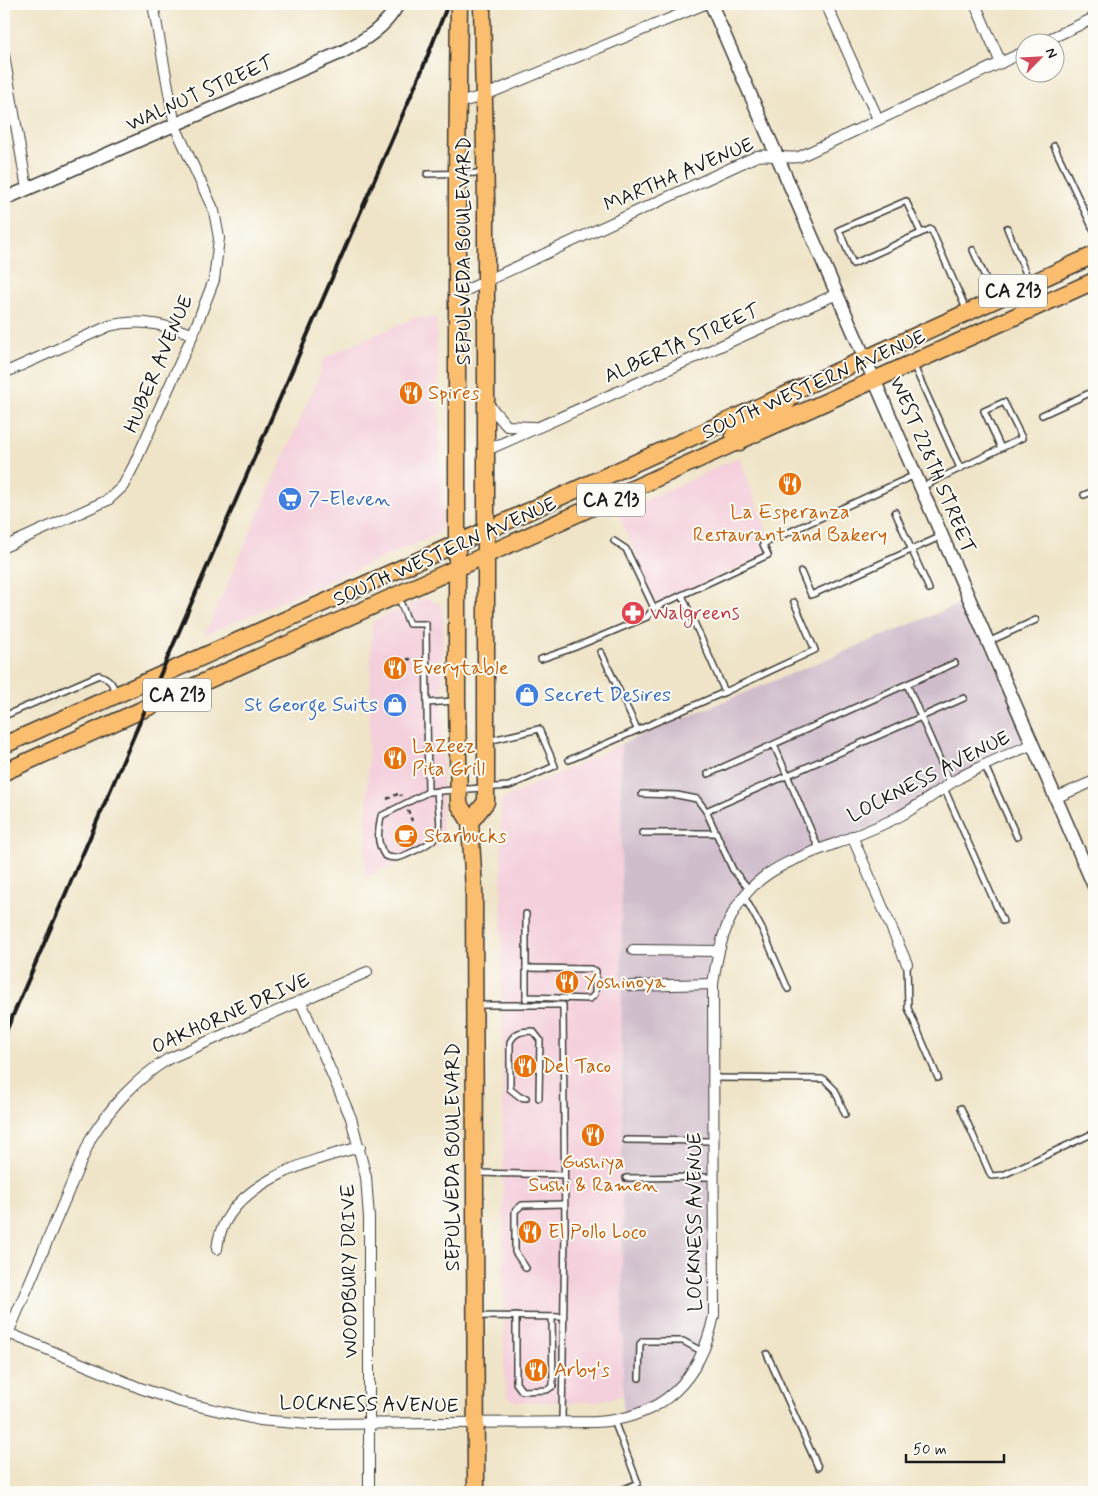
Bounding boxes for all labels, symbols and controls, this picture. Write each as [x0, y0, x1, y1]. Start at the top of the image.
north arrow [1016, 32, 1066, 82]
text: N [1041, 45, 1061, 61]
street label: WALNUT STREET [122, 49, 279, 139]
street label: MARTHA AVENUE [600, 131, 758, 219]
street label: SEPULVEDA BOULEVARD [451, 137, 478, 365]
road number: CA 213 [979, 274, 1047, 308]
street label: HUBER AVENUE [118, 291, 200, 437]
street label: ALBERTA STREET [600, 297, 765, 390]
street label: SOUTH WESTERN AVENUE [698, 323, 930, 447]
street label: WEST 228TH STREET [882, 372, 982, 558]
restaurant icon: Spires [398, 380, 424, 406]
place label: Spires [428, 380, 480, 407]
restaurant icon: La Esperanza Restaurant and Bakery [777, 471, 803, 497]
road number: CA 213 [577, 484, 645, 516]
supermarket icon: 7-Eleven [277, 486, 303, 512]
place label: 7-Eleven [308, 486, 391, 513]
street label: SOUTH WESTERN AVENUE [329, 490, 561, 614]
place label: La Esperanza Restaurant and Bakery [693, 499, 887, 549]
pharmacy icon: Walgreens [620, 600, 646, 626]
place label: Walgreens [650, 600, 740, 628]
restaurant icon: Everytable [382, 655, 408, 681]
place label: Everytable [412, 655, 509, 682]
road number: CA 213 [143, 678, 211, 712]
shop icon: Secret Desires [514, 682, 540, 708]
place label: Secret Desires [544, 682, 671, 709]
place label: St George Suits [244, 692, 378, 721]
shop icon: St George Suits [382, 692, 408, 718]
street label: LOCKNESS AVENUE [843, 724, 1015, 830]
place label: LaZeez Pita Grill [412, 733, 485, 783]
restaurant icon: LaZeez Pita Grill [382, 745, 408, 771]
cafe icon: Starbucks [393, 823, 419, 849]
place label: Starbucks [424, 823, 507, 850]
street label: OAKHORNE DRIVE [148, 967, 314, 1061]
restaurant icon: Yoshinoya [554, 969, 580, 995]
place label: Yoshinoya [584, 969, 667, 996]
street label: SEPULVEDA BOULEVARD [440, 1043, 467, 1271]
restaurant icon: Del Taco [512, 1053, 538, 1079]
place label: Del Taco [542, 1053, 611, 1080]
restaurant icon: Gushiya Sushi & Ramen [580, 1122, 606, 1148]
street label: LOCKNESS AVENUE [682, 1132, 709, 1312]
place label: Gushiya Sushi & Ramen [528, 1149, 658, 1199]
street label: WOODBURY DRIVE [335, 1183, 365, 1359]
restaurant icon: El Pollo Loco [517, 1219, 543, 1245]
place label: El Pollo Loco [548, 1219, 647, 1246]
restaurant icon: Arby's [523, 1357, 549, 1383]
place label: Arby's [554, 1357, 610, 1384]
street label: LOCKNESS AVENUE [279, 1390, 459, 1420]
scale bar [906, 1431, 1003, 1463]
text: 50 m [913, 1440, 947, 1460]

